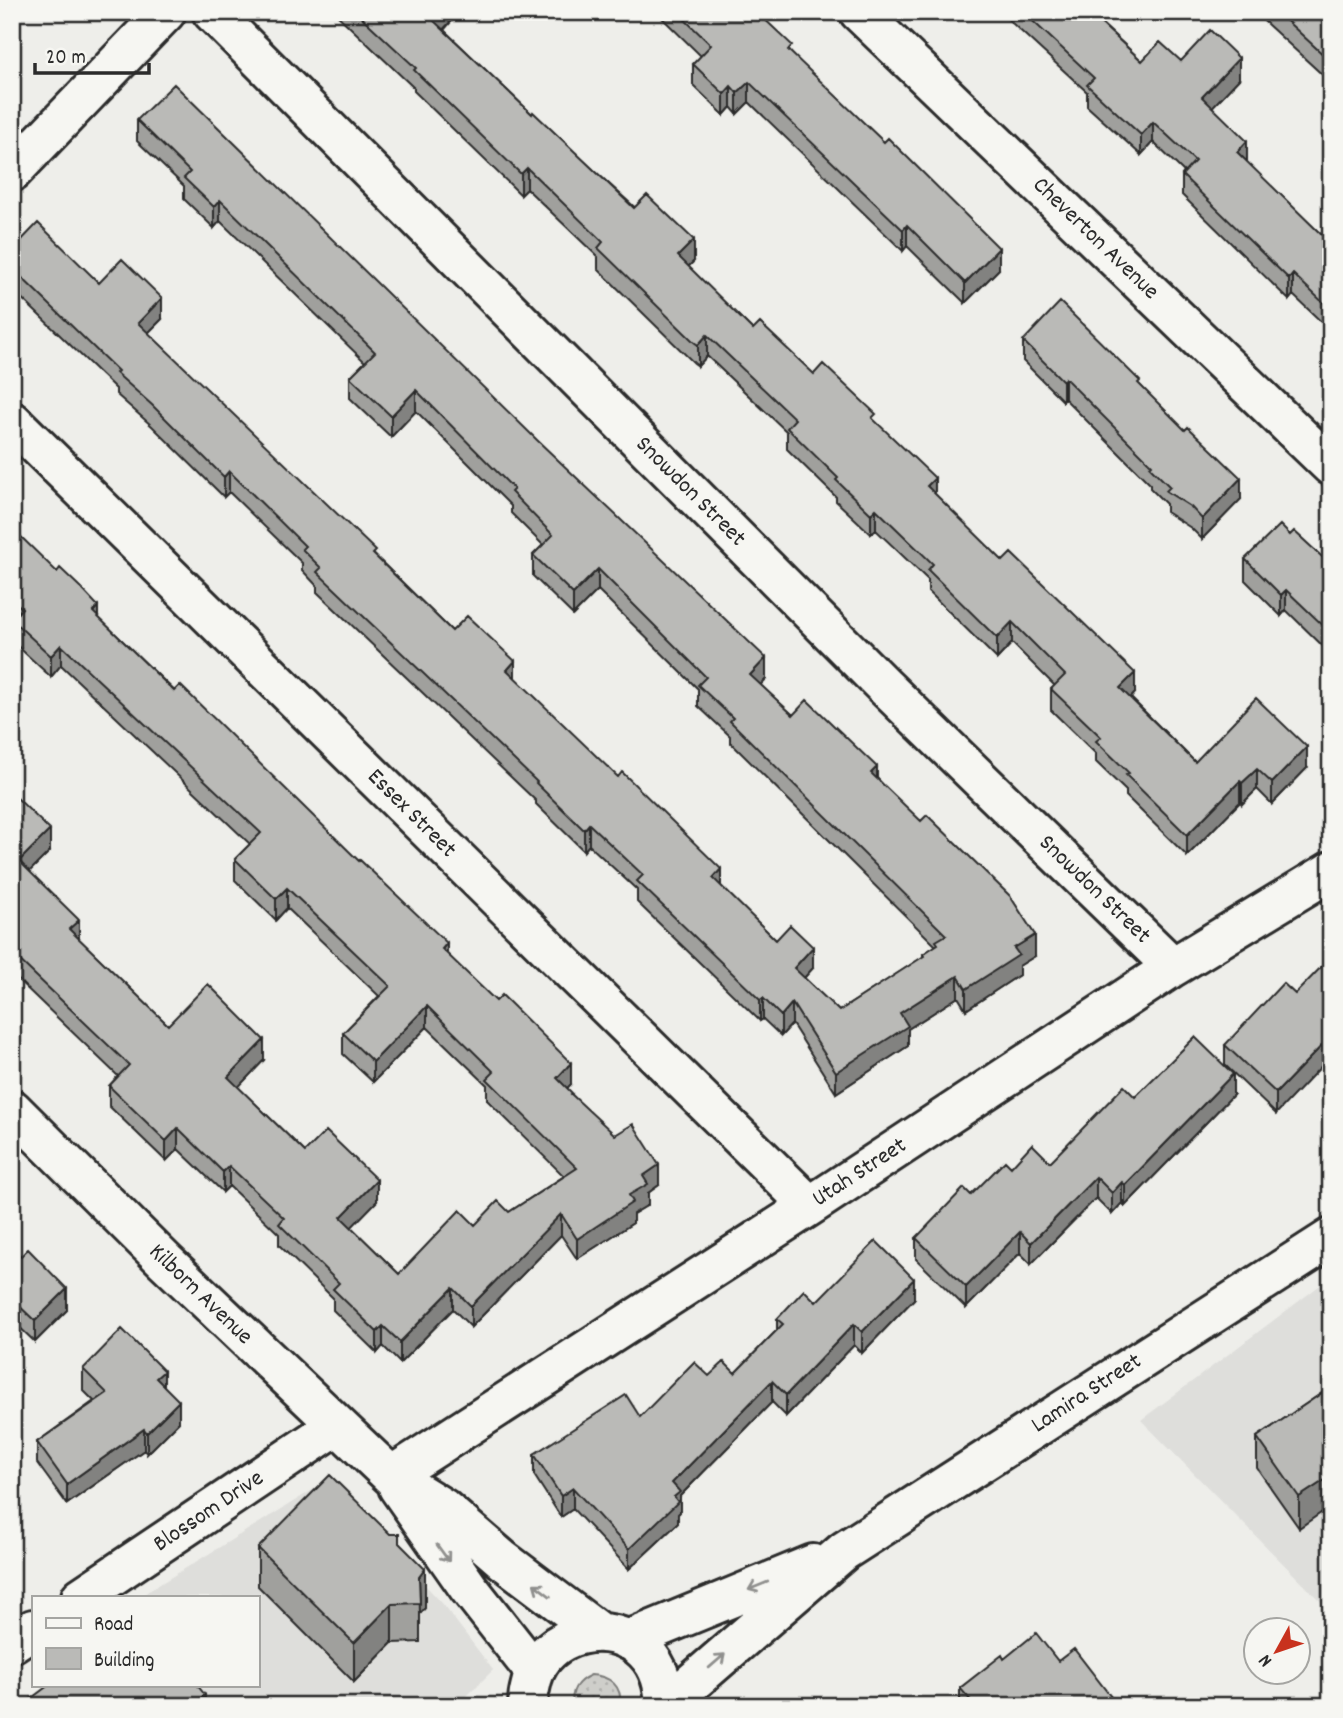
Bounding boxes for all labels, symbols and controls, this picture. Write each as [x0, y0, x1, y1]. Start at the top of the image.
scale bar [35, 32, 149, 76]
text: 20 m [46, 44, 86, 74]
street label: Cheverton Avenue [1024, 170, 1166, 308]
street label: Snowdon Street [627, 429, 753, 555]
street label: Essex Street [359, 762, 464, 867]
street label: Snowdon Street [1030, 828, 1158, 953]
street label: Utah Street [806, 1130, 914, 1216]
street label: Kilborn Avenue [140, 1236, 260, 1354]
street label: Lamira Street [1025, 1345, 1149, 1443]
street label: Blossom Drive [147, 1462, 271, 1562]
one-way arrow [436, 1543, 450, 1562]
one-way arrow [748, 1581, 769, 1594]
one-way arrow [533, 1583, 552, 1598]
legend [32, 1596, 259, 1686]
text: Road [94, 1611, 133, 1641]
north arrow [1242, 1616, 1312, 1686]
text: Building [94, 1647, 154, 1677]
text: N [1253, 1647, 1280, 1672]
one-way arrow [707, 1653, 725, 1669]

